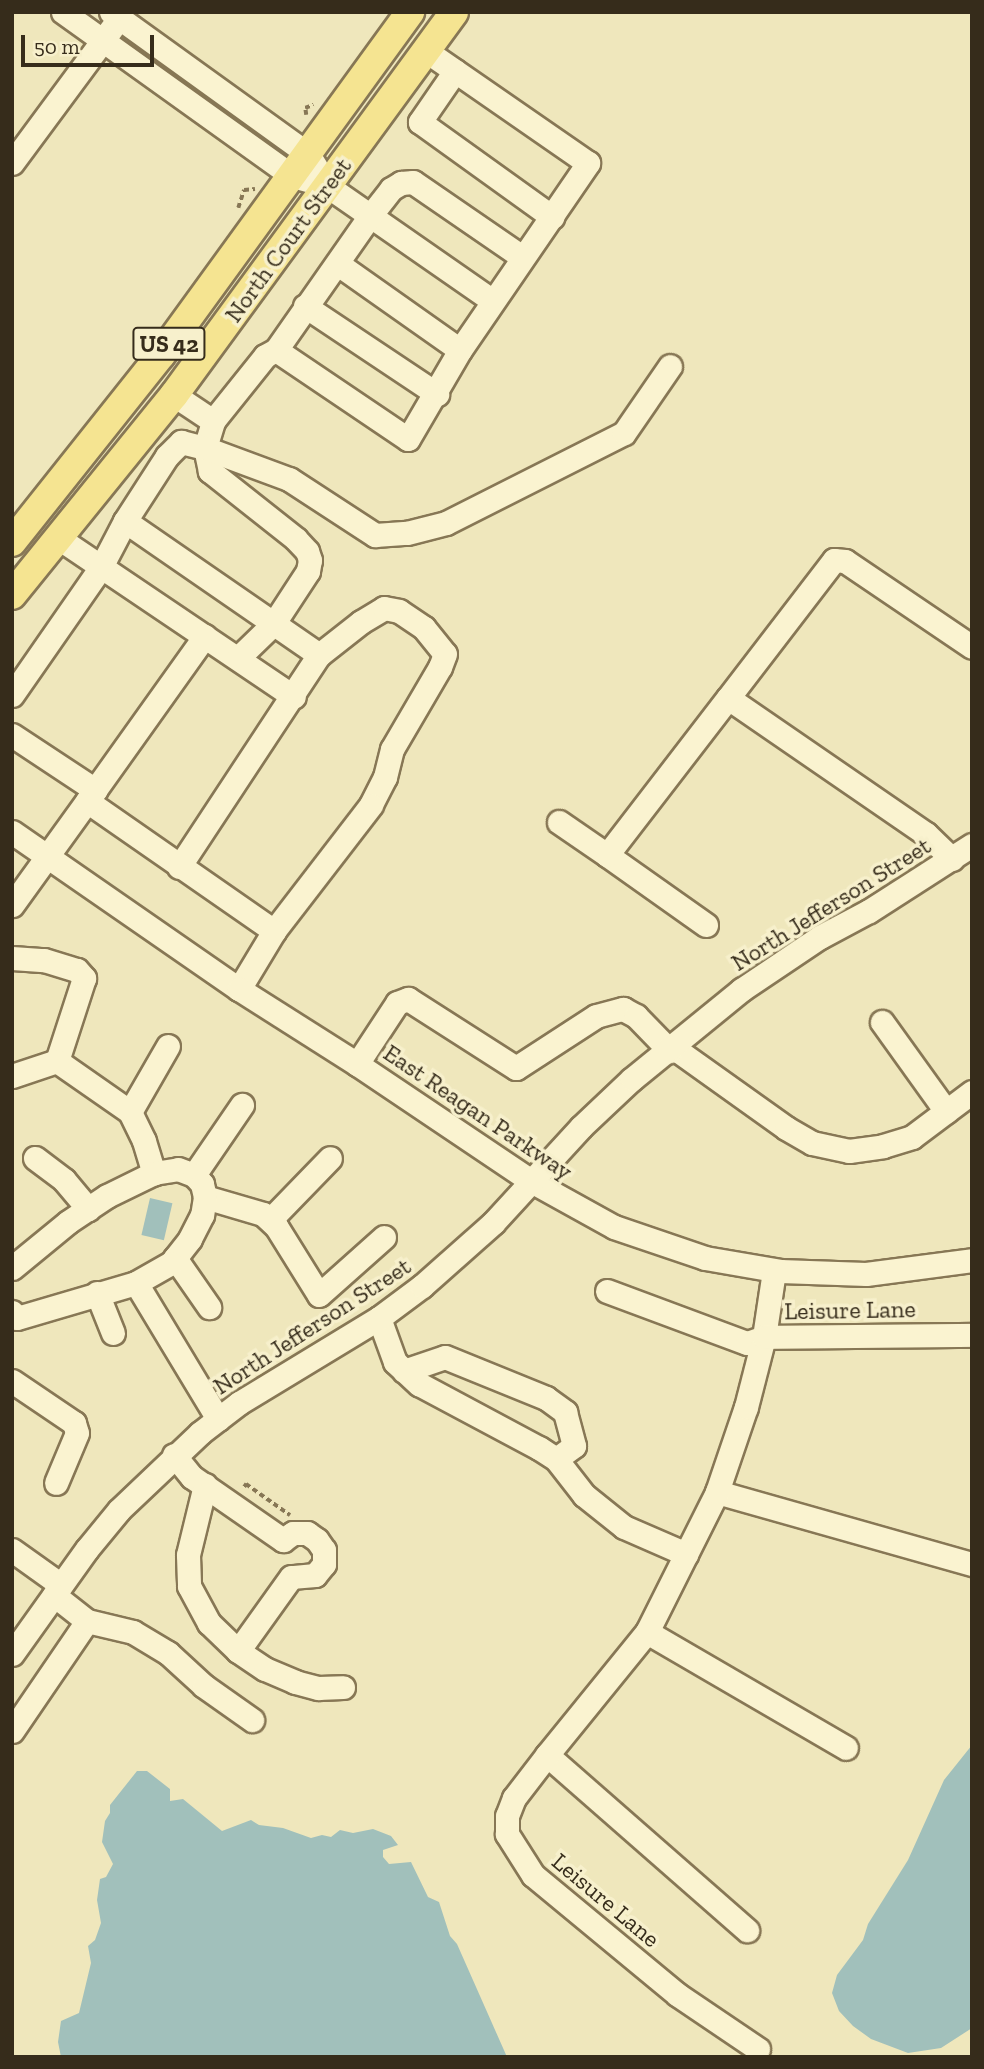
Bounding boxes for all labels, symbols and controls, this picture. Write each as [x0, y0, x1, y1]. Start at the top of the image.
scale bar [24, 21, 158, 65]
text: 50 m [34, 34, 80, 59]
street label: North Court Street [219, 152, 357, 328]
road number: US 42 [132, 324, 206, 364]
street label: North Jefferson Street [726, 831, 936, 977]
street label: East Reagan Parkway [378, 1038, 578, 1186]
street label: North Jefferson Street [208, 1251, 416, 1401]
street label: Leisure Lane [784, 1294, 916, 1326]
street label: Leisure Lane [546, 1847, 666, 1953]

